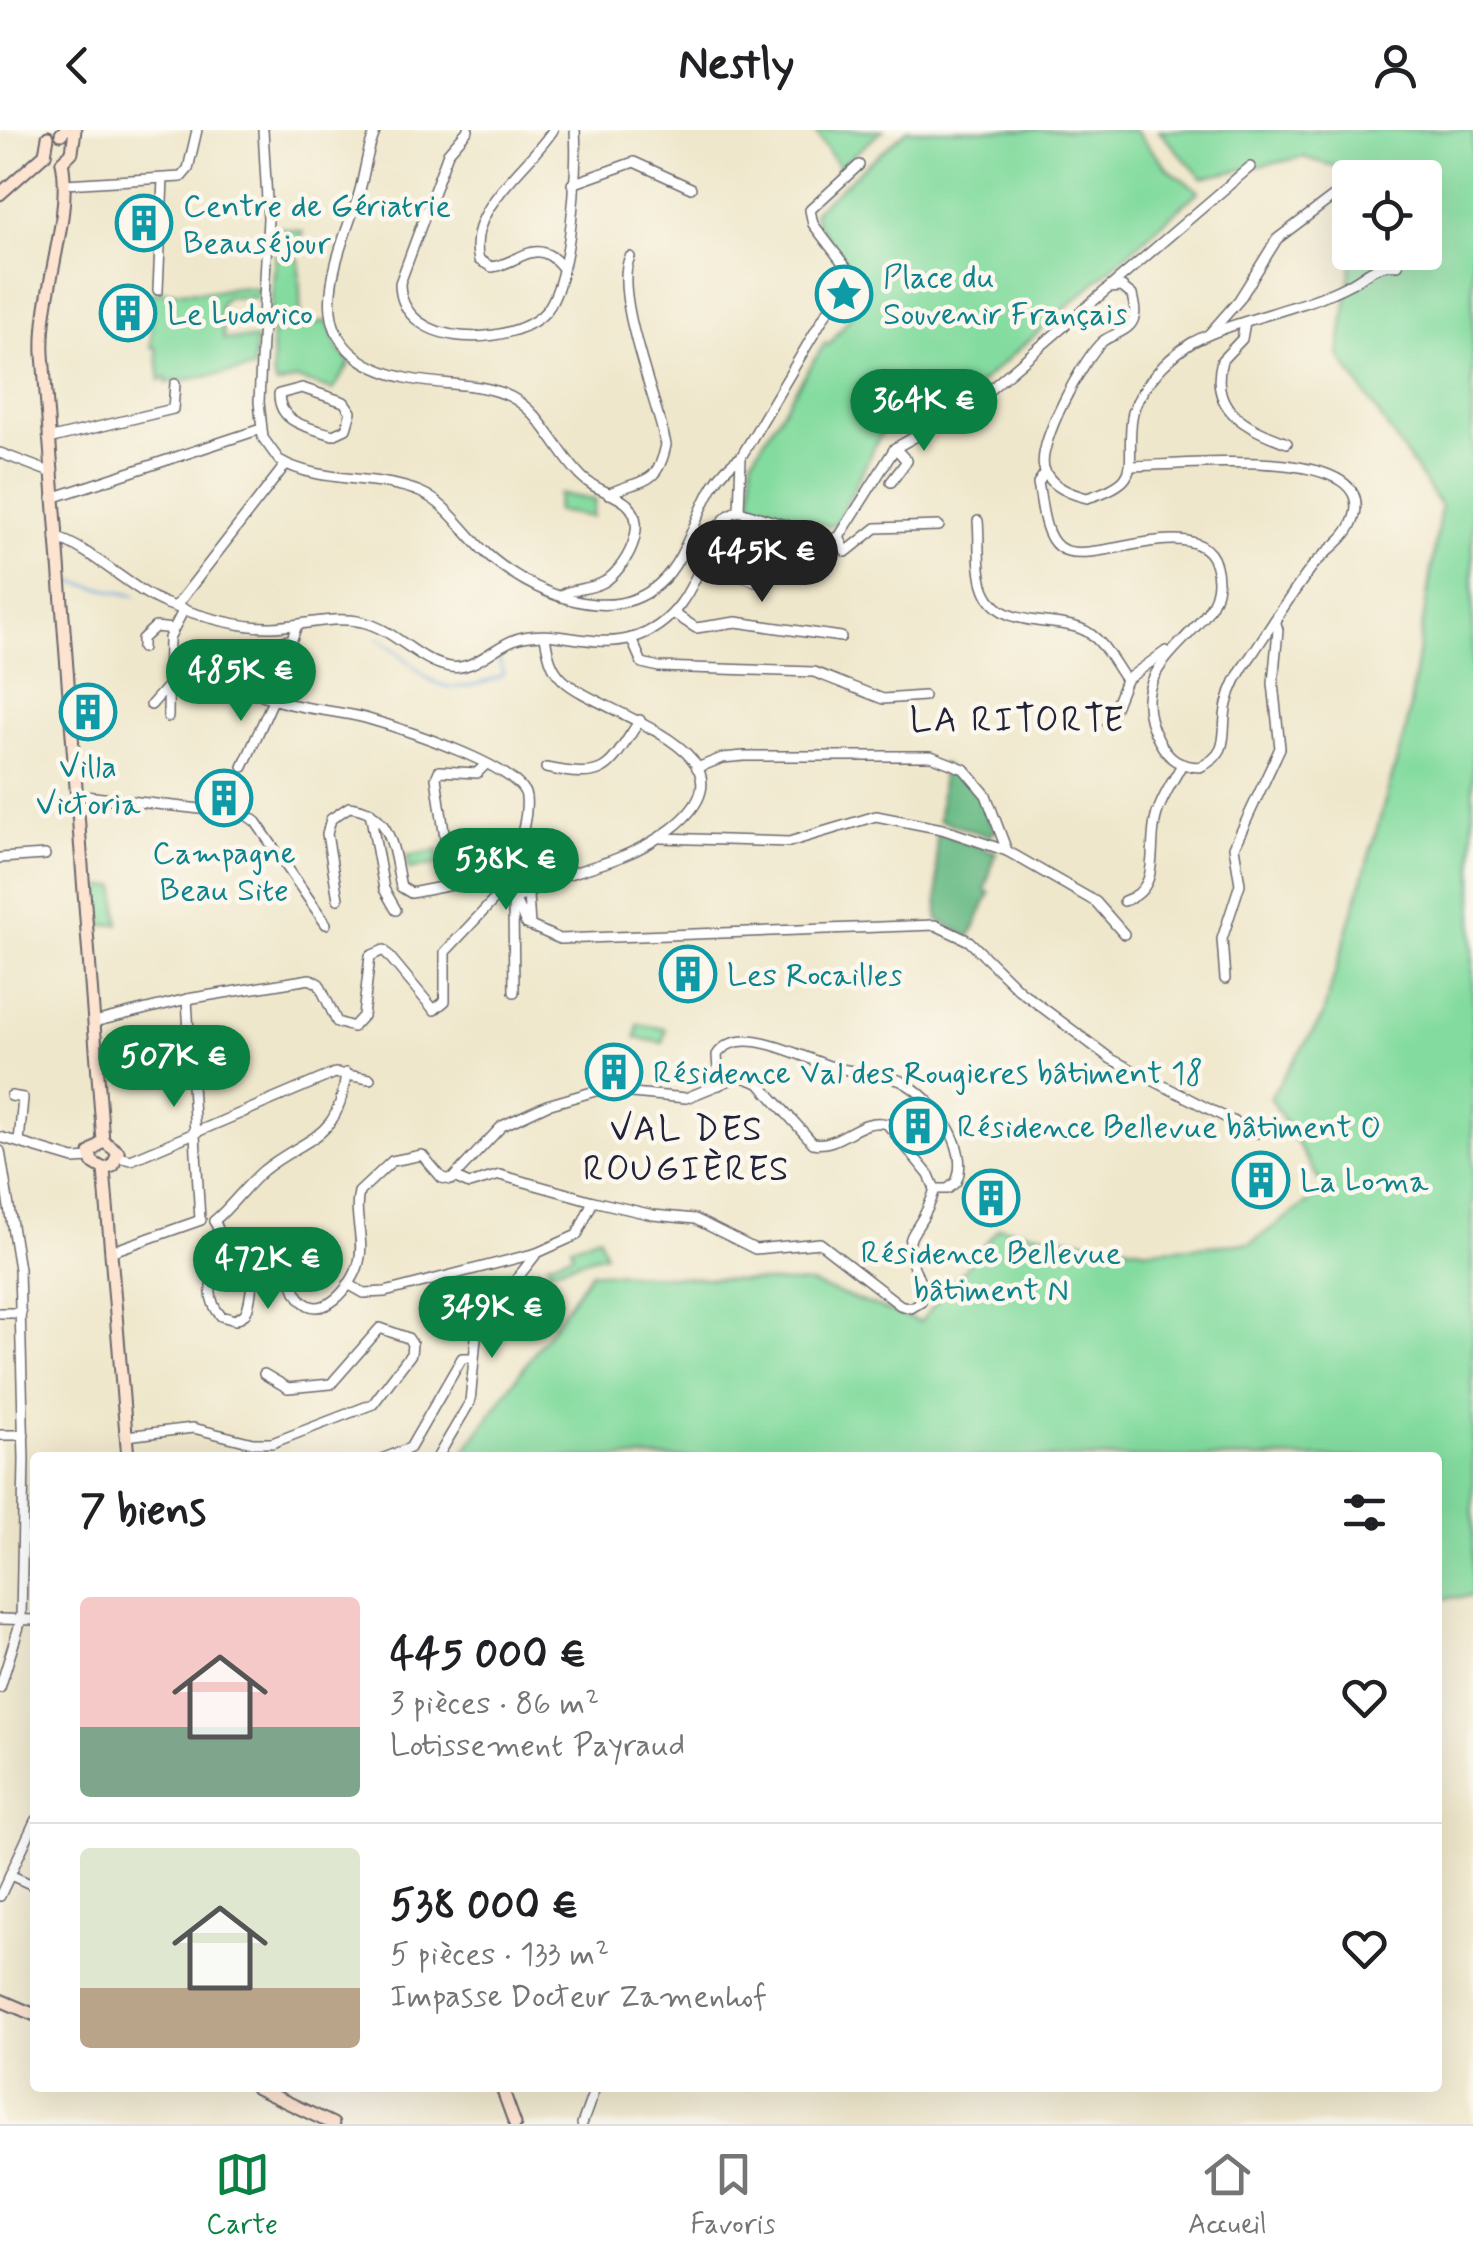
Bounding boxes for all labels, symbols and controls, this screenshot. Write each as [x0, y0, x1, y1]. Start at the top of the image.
text: Nestly [678, 36, 795, 95]
icon: back [50, 38, 105, 93]
icon: person [1368, 38, 1423, 93]
map controls [1332, 160, 1442, 270]
button: locate [1332, 160, 1442, 270]
place label: Centre de Gériatrie Beauséjour [183, 186, 451, 265]
building icon: Centre de Gériatrie Beauséjour [114, 193, 174, 253]
place label: Place du Souvenir Français [883, 257, 1127, 336]
place icon: Place du Souvenir Français [814, 264, 874, 324]
building icon: Le Ludovico [98, 283, 158, 343]
place label: Le Ludovico [167, 294, 313, 336]
pin: 364K € [843, 369, 1005, 454]
text: 364K € [872, 380, 976, 422]
pin: 445K € [681, 520, 843, 605]
text: 445K € [708, 531, 816, 573]
pin: 485K € [160, 639, 322, 724]
text: 485K € [188, 650, 294, 692]
building icon: Villa Victoria [58, 682, 118, 742]
district label: LA RITORTE [910, 698, 1126, 744]
place label: Villa Victoria [36, 747, 141, 826]
building icon: Campagne Beau Site [194, 768, 254, 828]
pin: 538K € [425, 828, 587, 913]
place label: Campagne Beau Site [152, 833, 296, 912]
text: 538K € [455, 839, 557, 881]
building icon: Les Rocailles [658, 944, 718, 1004]
place label: Les Rocailles [727, 955, 902, 997]
pin: 507K € [93, 1025, 255, 1110]
text: 507K € [120, 1036, 228, 1078]
building icon: Résidence Val des Rougieres bâtiment 18 [584, 1042, 644, 1102]
place label: Résidence Val des Rougieres bâtiment 18 [653, 1053, 1203, 1095]
building icon: Résidence Bellevue bâtiment O [888, 1096, 948, 1156]
district label: VAL DES ROUGIÈRES [583, 1107, 791, 1193]
place label: Résidence Bellevue bâtiment O [957, 1107, 1381, 1149]
building icon: La Loma [1231, 1150, 1291, 1210]
place label: La Loma [1300, 1161, 1429, 1203]
building icon: Résidence Bellevue bâtiment N [961, 1168, 1021, 1228]
pin: 472K € [187, 1227, 349, 1312]
place label: Résidence Bellevue bâtiment N [861, 1233, 1121, 1312]
text: 472K € [215, 1238, 321, 1280]
pin: 349K € [411, 1276, 573, 1361]
text: 349K € [441, 1287, 543, 1329]
text: 7 biens [80, 1485, 206, 1540]
icon: filters [1337, 1485, 1392, 1540]
text: 445 000 € [390, 1628, 586, 1683]
icon: home [160, 1637, 280, 1757]
icon: heart [1337, 1670, 1392, 1725]
text: 3 pièces · 86 m² [390, 1683, 599, 1725]
text: Lotissement Payraud [390, 1725, 685, 1767]
text: 538 000 € [390, 1879, 579, 1934]
icon: home [160, 1888, 280, 2008]
icon: heart [1337, 1921, 1392, 1976]
text: 5 pièces · 133 m² [390, 1934, 609, 1976]
text: Impasse Docteur Zamenhof [390, 1976, 767, 2018]
tab: Carte [206, 2147, 278, 2244]
tab: Favoris [691, 2147, 776, 2244]
tab: Accueil [1188, 2147, 1267, 2244]

